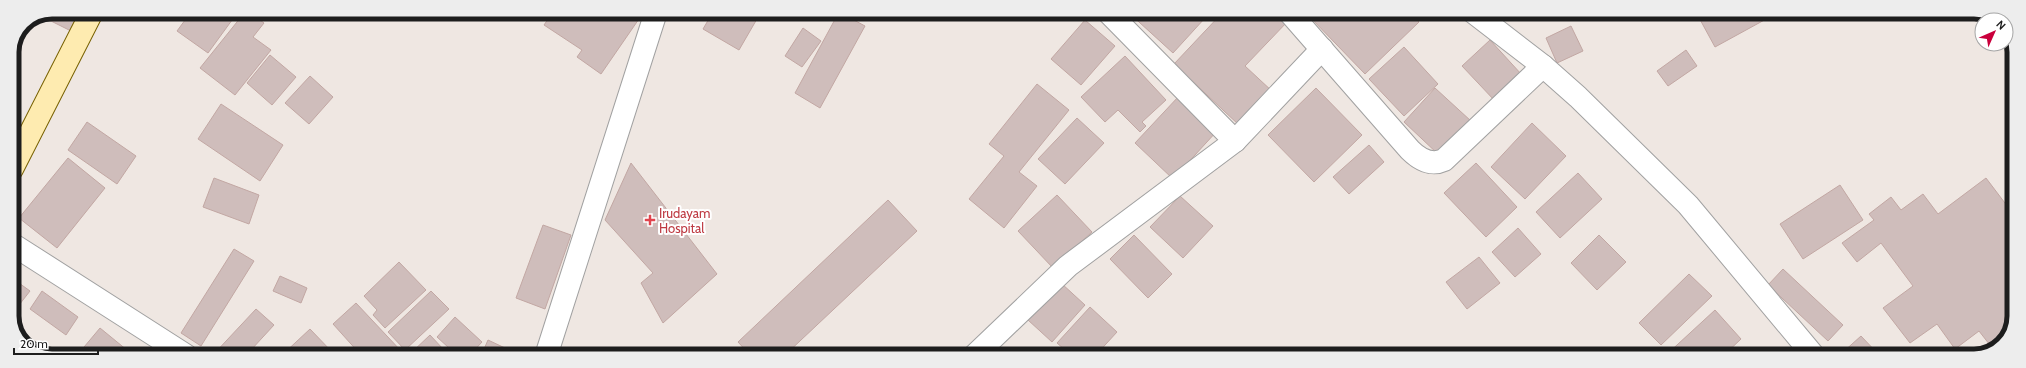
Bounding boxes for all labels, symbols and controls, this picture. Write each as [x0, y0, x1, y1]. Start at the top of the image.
north arrow [1974, 12, 2014, 52]
text: N [1993, 17, 2009, 33]
place label: Irudayam Hospital [659, 205, 710, 236]
marker: Irudayam Hospital [644, 214, 656, 226]
scale bar [14, 330, 98, 356]
text: 20 m [20, 336, 48, 351]

